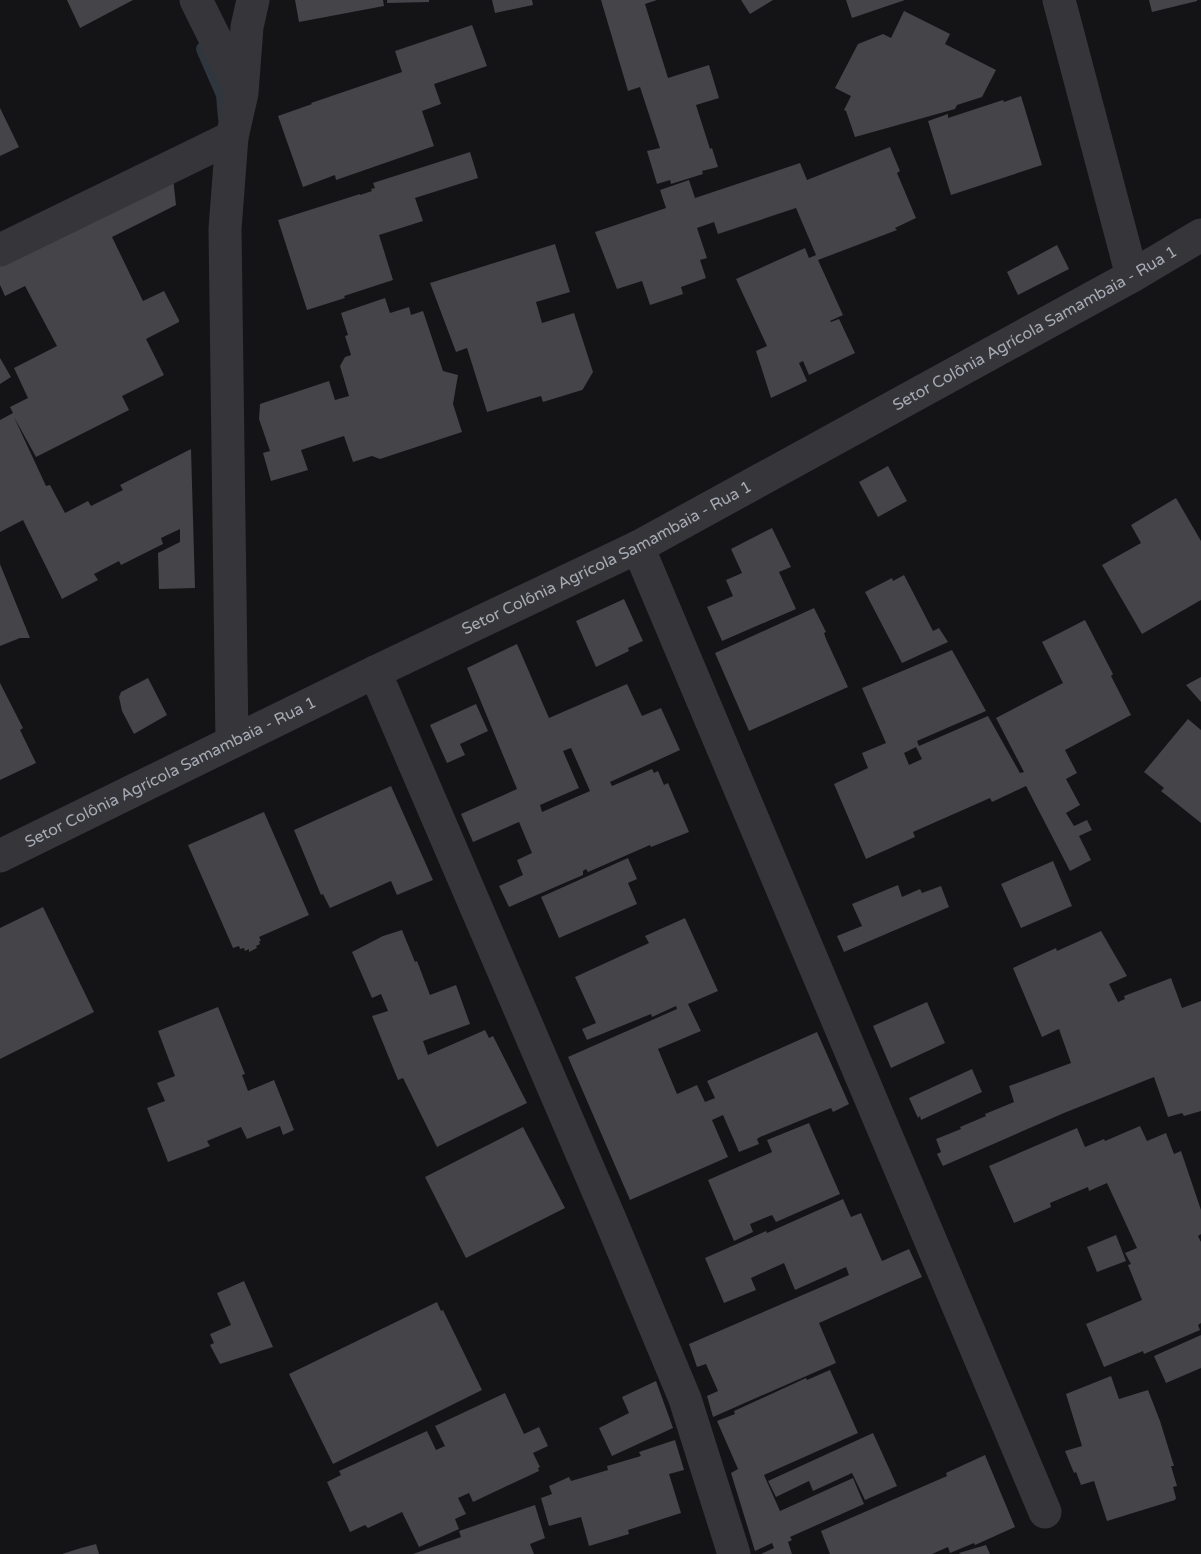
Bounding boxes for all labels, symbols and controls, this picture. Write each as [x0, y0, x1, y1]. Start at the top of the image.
street label: Setor Colônia Agrícola Samambaia - Rua 1 [889, 241, 1181, 415]
street label: Setor Colônia Agrícola Samambaia - Rua 1 [458, 477, 755, 639]
street label: Setor Colônia Agrícola Samambaia - Rua 1 [22, 692, 320, 852]

